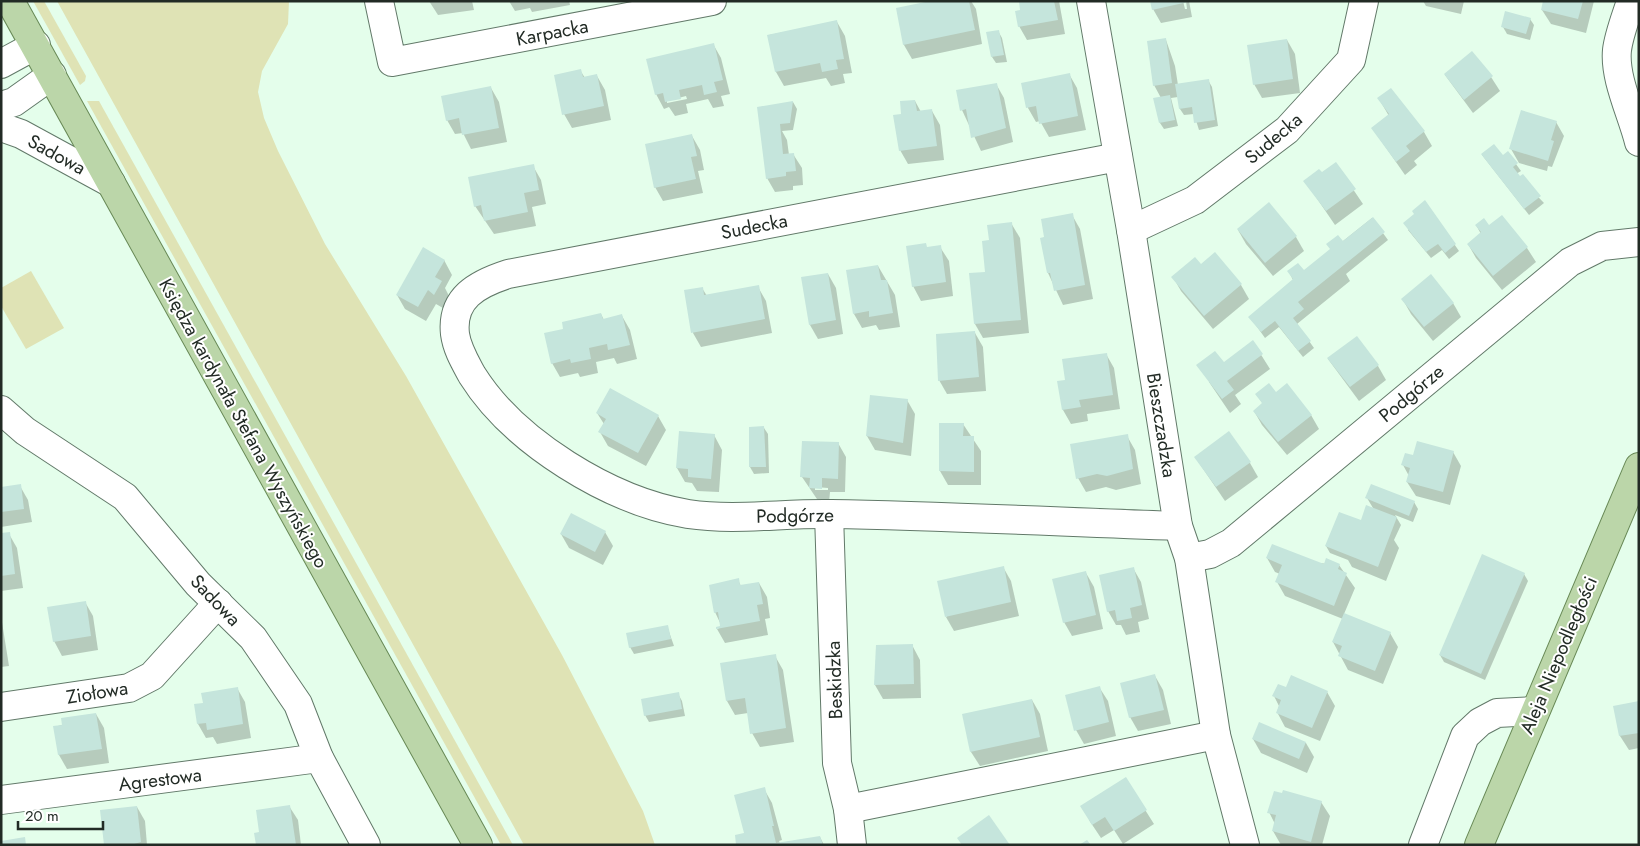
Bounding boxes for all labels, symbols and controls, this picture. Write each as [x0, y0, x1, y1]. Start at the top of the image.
street label: Karpacka [514, 12, 590, 53]
street label: Sudecka [1239, 106, 1308, 170]
street label: Sadowa [23, 127, 91, 181]
street label: Sudecka [718, 207, 790, 246]
street label: Księdza kardynała Stefana Wyszyńskiego [152, 274, 335, 573]
street label: Podgórze [1373, 358, 1450, 429]
street label: Bieszczadzka [1140, 371, 1183, 479]
street label: Podgórze [756, 501, 834, 530]
street label: Sadowa [184, 568, 247, 632]
street label: Aleja Niepodległości [1513, 572, 1604, 738]
street label: Beskidzka [820, 640, 849, 720]
street label: Ziołowa [64, 674, 130, 711]
street label: Agrestowa [117, 761, 203, 798]
scale bar [18, 798, 102, 830]
text: 20 m [25, 805, 59, 827]

